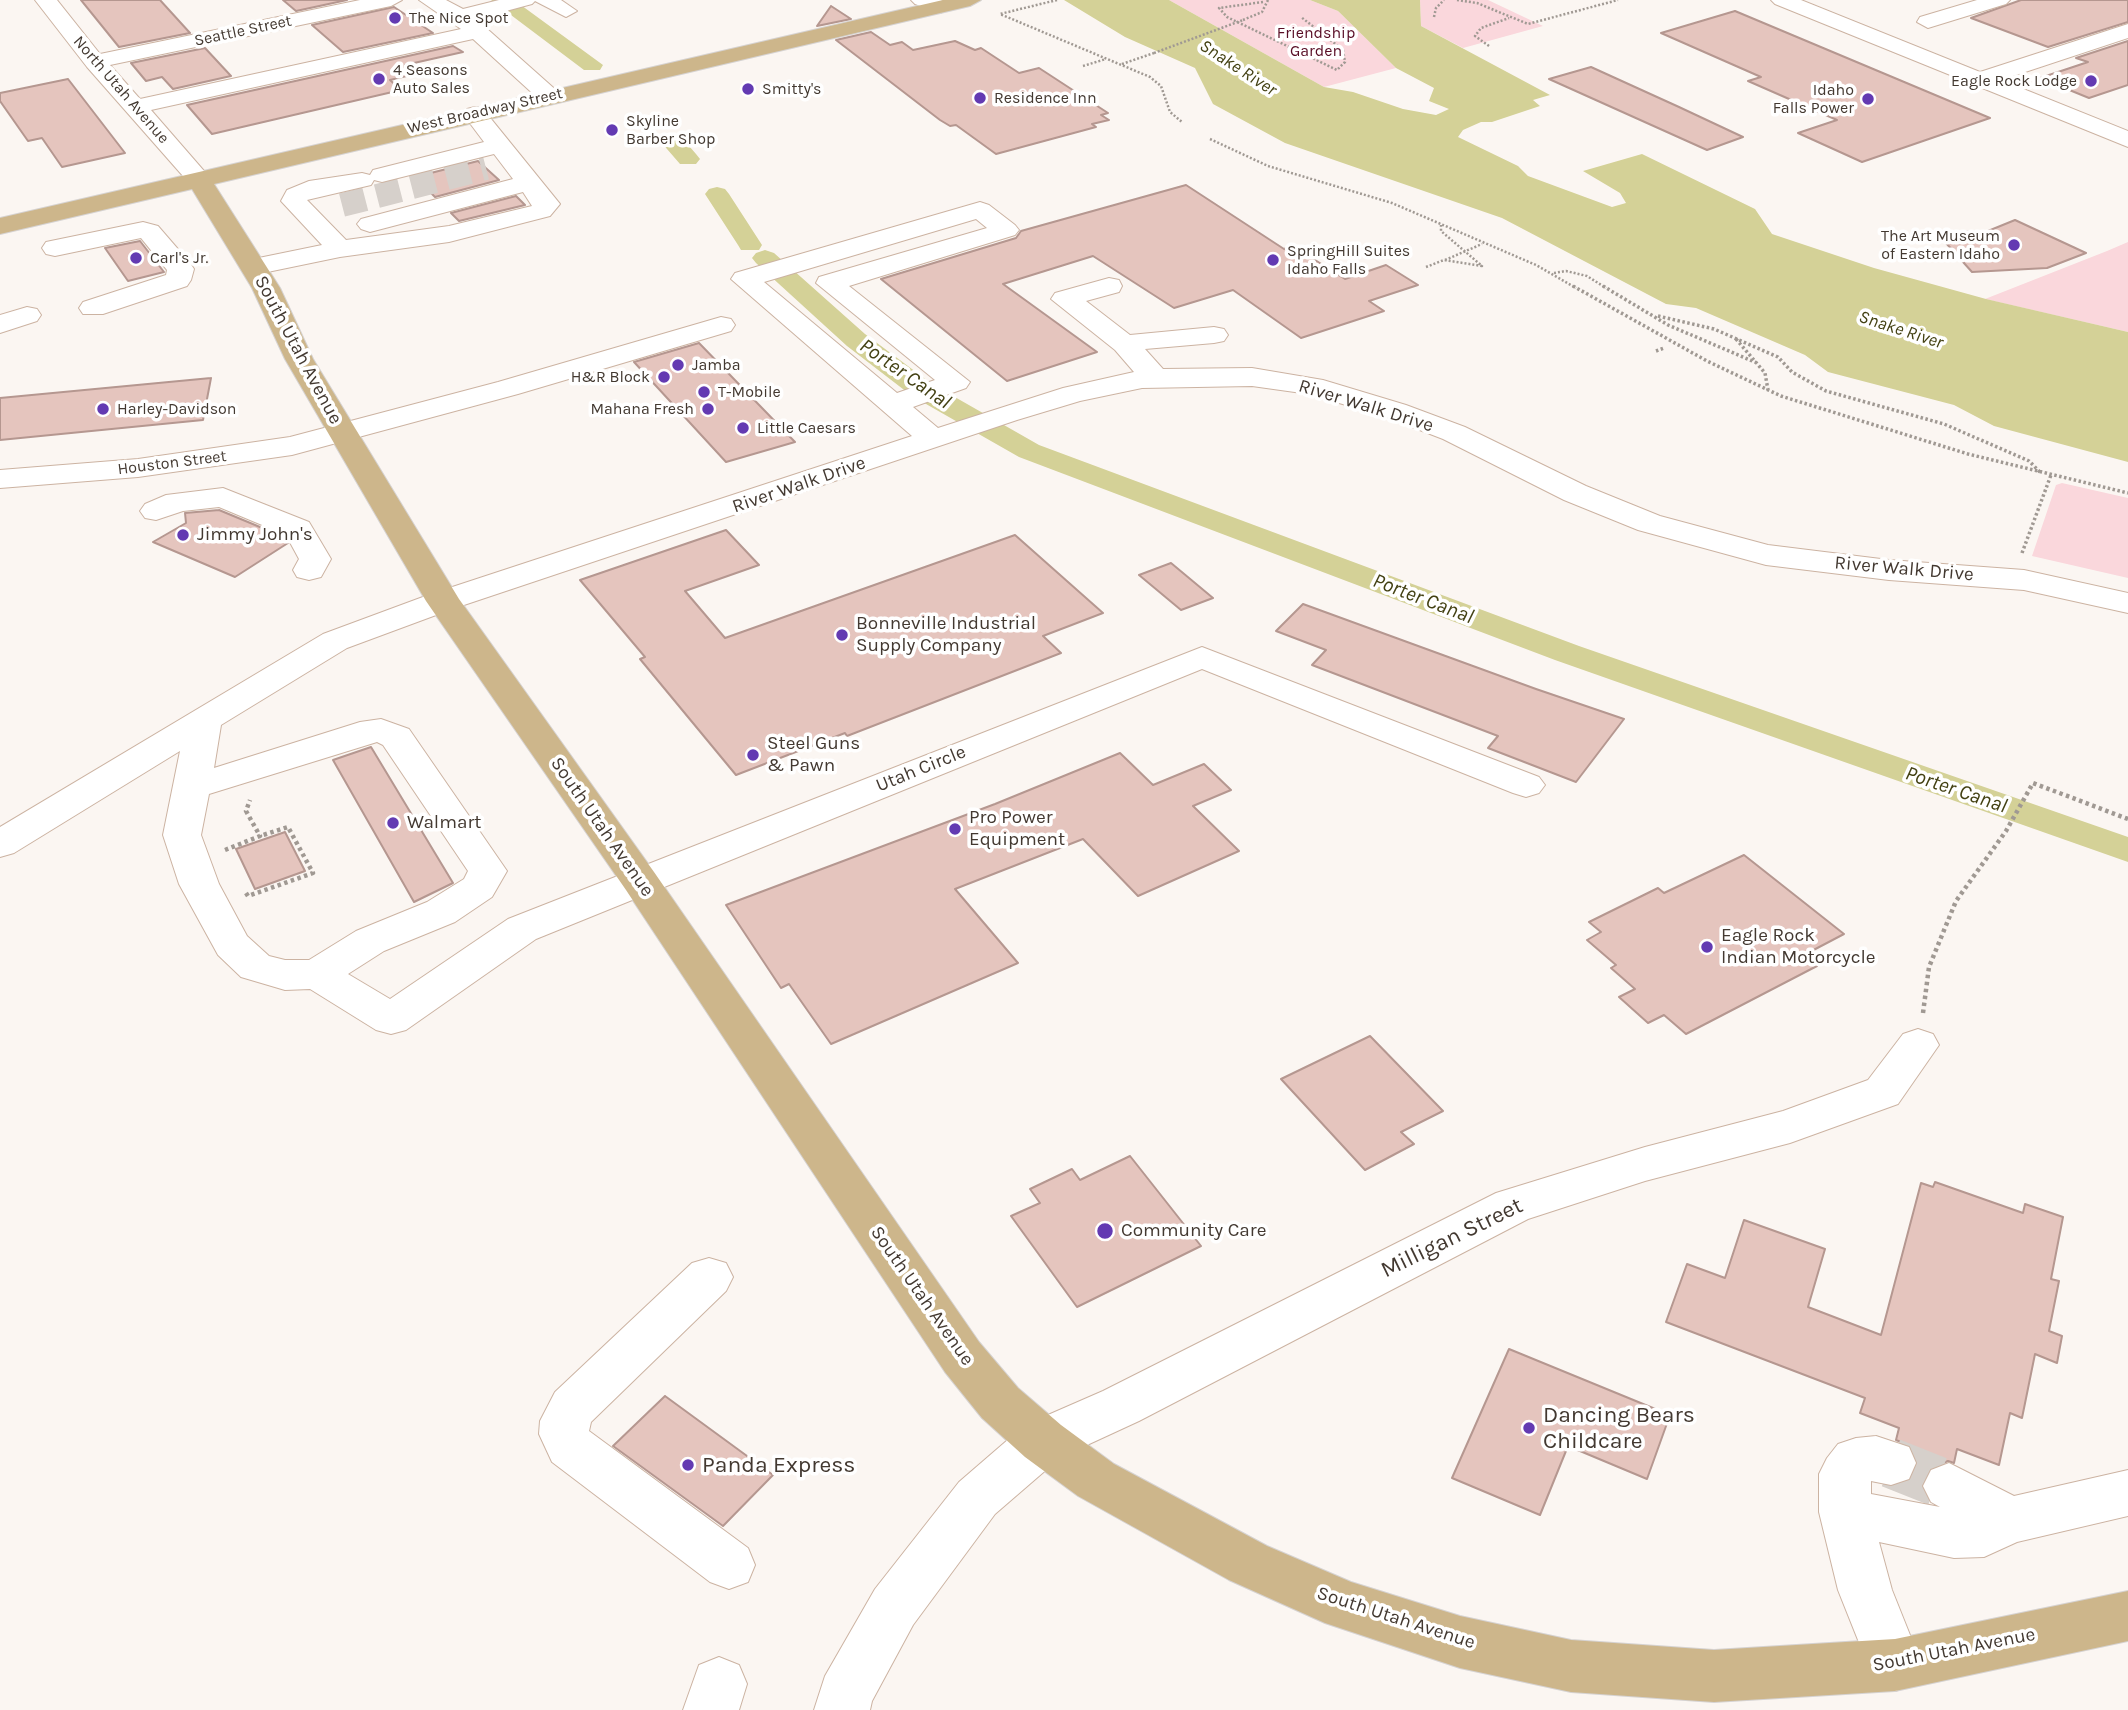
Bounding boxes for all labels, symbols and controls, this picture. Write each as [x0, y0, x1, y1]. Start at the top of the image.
place label: The Nice Spot [409, 8, 508, 28]
marker: The Nice Spot [387, 10, 403, 26]
street label: Seattle Street [193, 11, 293, 51]
park label: Friendship Garden [1277, 23, 1355, 61]
street label: North Utah Avenue [69, 32, 173, 148]
water label: Snake River [1195, 35, 1281, 101]
place label: 4 Seasons Auto Sales [393, 60, 470, 98]
marker: 4 Seasons Auto Sales [371, 71, 387, 87]
place label: Eagle Rock Lodge [1951, 71, 2077, 91]
marker: Eagle Rock Lodge [2083, 73, 2099, 89]
place label: Smitty's [762, 79, 821, 99]
place label: Idaho Falls Power [1773, 80, 1854, 118]
marker: Smitty's [740, 81, 756, 97]
street label: West Broadway Street [406, 84, 564, 138]
place label: Residence Inn [994, 88, 1097, 108]
marker: Residence Inn [972, 90, 988, 106]
marker: Idaho Falls Power [1860, 91, 1876, 107]
place label: Skyline Barber Shop [626, 111, 715, 149]
marker: Skyline Barber Shop [604, 122, 620, 138]
place label: The Art Museum of Eastern Idaho [1881, 226, 2000, 264]
marker: The Art Museum of Eastern Idaho [2006, 237, 2022, 253]
place label: SpringHill Suites Idaho Falls [1287, 241, 1410, 279]
place label: Carl's Jr. [150, 248, 208, 268]
marker: Carl's Jr. [128, 250, 144, 266]
marker: SpringHill Suites Idaho Falls [1265, 252, 1281, 268]
street label: South Utah Avenue [249, 272, 347, 428]
water label: Snake River [1856, 306, 1946, 354]
water label: Porter Canal [854, 333, 956, 415]
place label: Jamba [692, 355, 741, 375]
marker: Jamba [670, 357, 686, 373]
place label: H&R Block [571, 367, 650, 387]
marker: H&R Block [656, 369, 672, 385]
street label: River Walk Drive [1296, 375, 1436, 437]
place label: T-Mobile [718, 382, 781, 402]
marker: T-Mobile [696, 384, 712, 400]
place label: Harley-Davidson [117, 399, 236, 419]
place label: Mahana Fresh [590, 399, 694, 419]
marker: Harley-Davidson [95, 401, 111, 417]
marker: Mahana Fresh [700, 401, 716, 417]
place label: Little Caesars [757, 418, 856, 438]
marker: Little Caesars [735, 420, 751, 436]
street label: Houston Street [116, 447, 228, 479]
street label: River Walk Drive [729, 451, 869, 519]
place label: Jimmy John's [197, 524, 313, 546]
marker: Jimmy John's [175, 527, 191, 543]
street label: River Walk Drive [1833, 552, 1975, 586]
water label: Porter Canal [1369, 568, 1477, 630]
place label: Bonneville Industrial Supply Company [856, 613, 1036, 657]
marker: Bonneville Industrial Supply Company [834, 627, 850, 643]
place label: Steel Guns & Pawn [767, 733, 860, 777]
street label: Utah Circle [873, 741, 969, 797]
marker: Steel Guns & Pawn [745, 747, 761, 763]
street label: South Utah Avenue [545, 753, 659, 901]
water label: Porter Canal [1902, 761, 2010, 819]
place label: Pro Power Equipment [969, 807, 1065, 851]
place label: Walmart [407, 812, 481, 834]
marker: Walmart [385, 815, 401, 831]
marker: Pro Power Equipment [947, 821, 963, 837]
place label: Eagle Rock Indian Motorcycle [1721, 925, 1876, 969]
marker: Eagle Rock Indian Motorcycle [1699, 939, 1715, 955]
street label: Milligan Street [1377, 1192, 1527, 1284]
place label: Community Care [1121, 1220, 1266, 1242]
marker: Community Care [1095, 1221, 1115, 1241]
street label: South Utah Avenue [865, 1222, 979, 1370]
place label: Dancing Bears Childcare [1543, 1401, 1695, 1455]
marker: Dancing Bears Childcare [1521, 1420, 1537, 1436]
place label: Panda Express [702, 1451, 855, 1479]
marker: Panda Express [680, 1457, 696, 1473]
street label: South Utah Avenue [1314, 1582, 1478, 1654]
street label: South Utah Avenue [1871, 1623, 2037, 1677]

